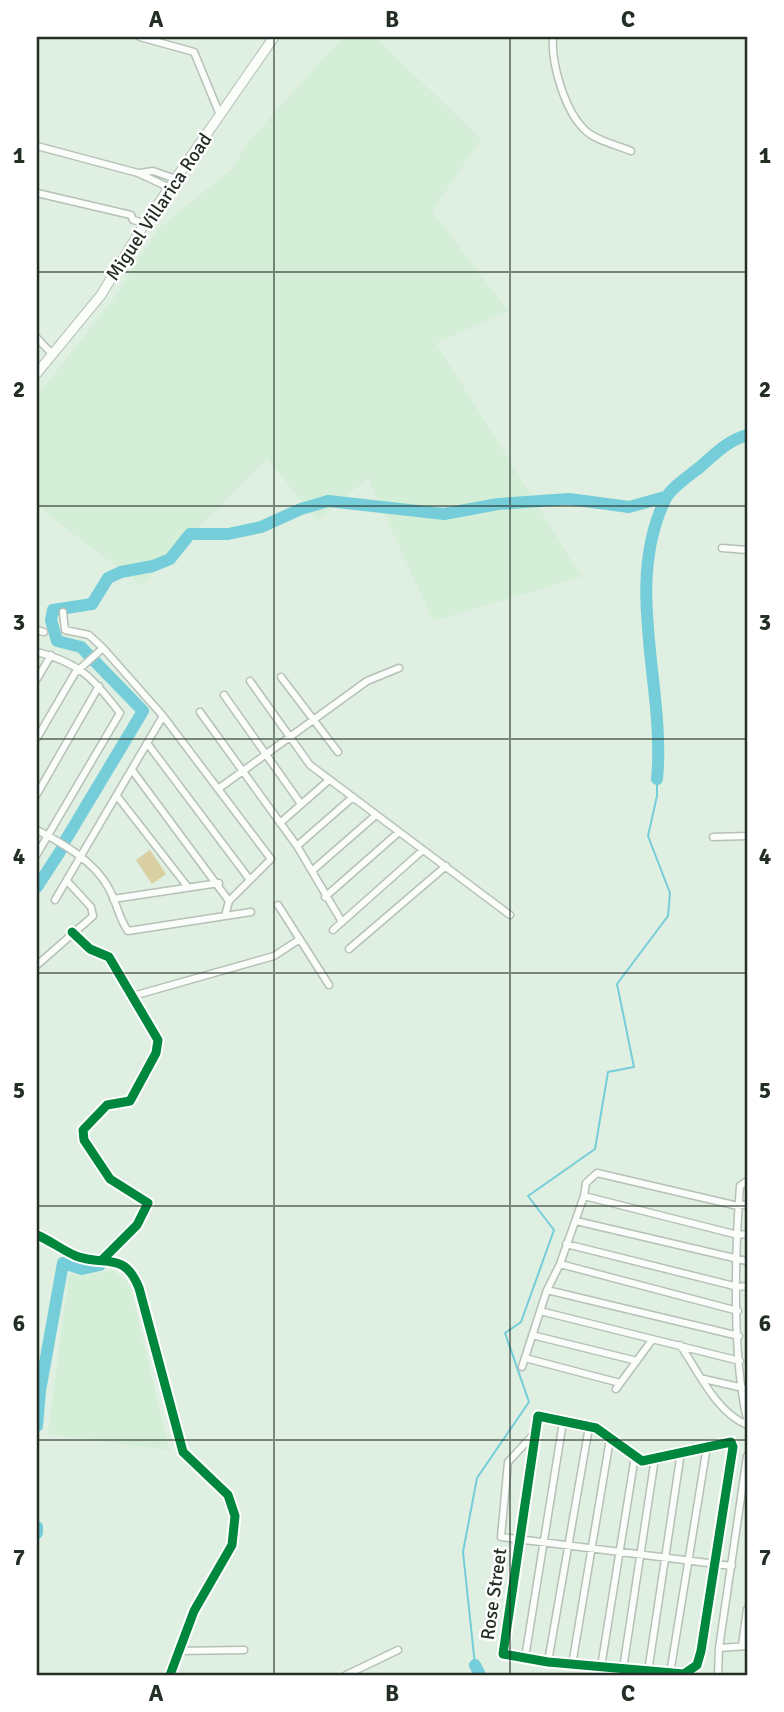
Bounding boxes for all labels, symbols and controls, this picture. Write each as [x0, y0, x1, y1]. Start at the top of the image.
text: A [149, 5, 164, 34]
text: B [385, 5, 399, 34]
text: C [621, 5, 635, 34]
street label: Miguel Villarica Road [101, 129, 217, 285]
text: 1 [13, 141, 25, 170]
text: 1 [759, 141, 771, 170]
text: 2 [13, 375, 25, 404]
text: 2 [759, 375, 771, 404]
text: 3 [13, 608, 25, 637]
text: 3 [759, 608, 771, 637]
text: 4 [13, 842, 25, 871]
text: 4 [759, 842, 771, 871]
text: 5 [13, 1076, 25, 1105]
text: 5 [759, 1076, 771, 1105]
text: 6 [13, 1309, 25, 1338]
text: 6 [759, 1309, 771, 1338]
text: 7 [13, 1543, 25, 1572]
text: 7 [759, 1543, 771, 1572]
street label: Rose Street [476, 1546, 512, 1641]
text: A [149, 1679, 164, 1708]
text: B [385, 1679, 399, 1708]
text: C [621, 1679, 635, 1708]

